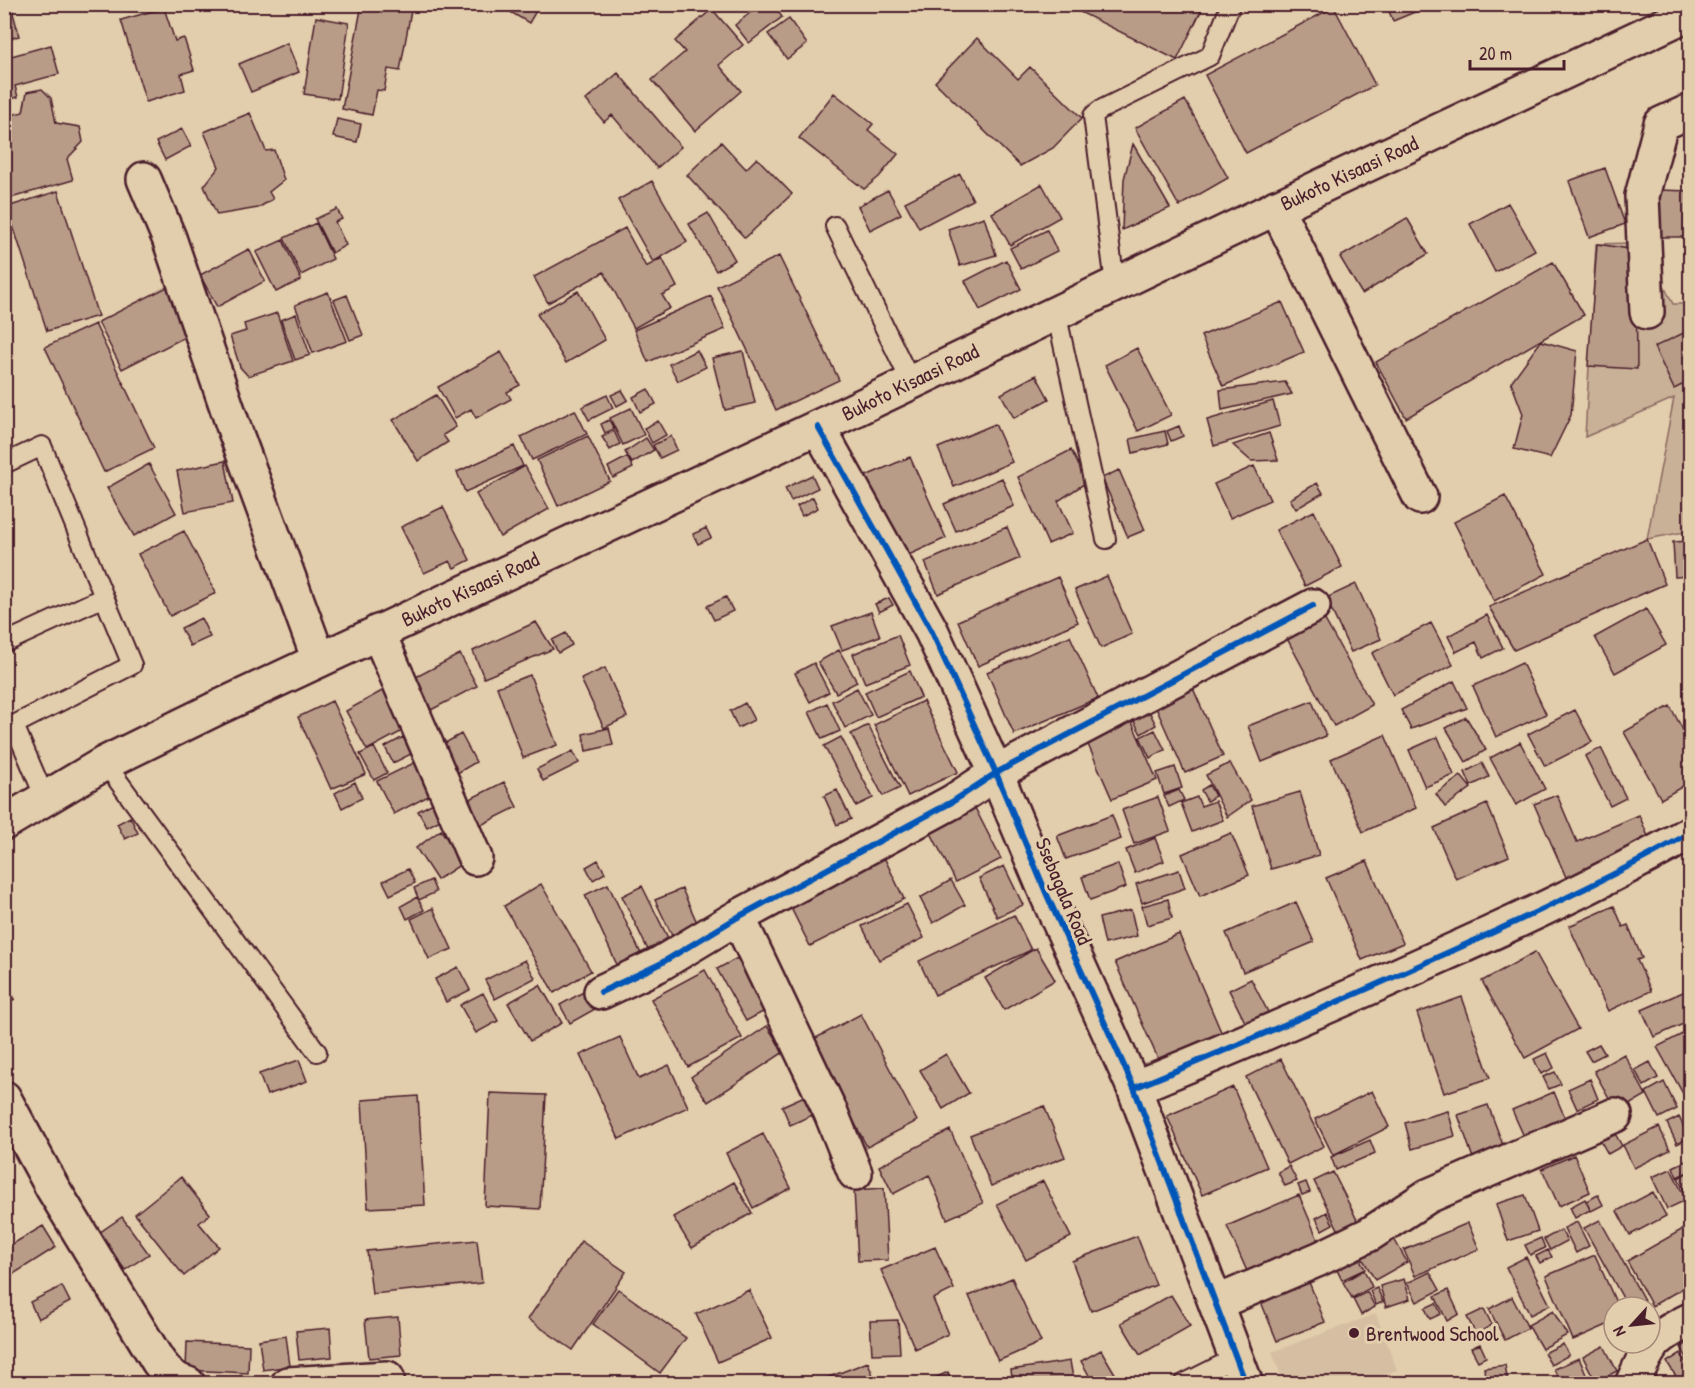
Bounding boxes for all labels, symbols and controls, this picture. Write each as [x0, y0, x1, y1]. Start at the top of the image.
scale bar [1470, 33, 1564, 71]
text: 20 m [1479, 41, 1512, 66]
street label: Bukoto Kisaasi Road [1275, 128, 1423, 218]
street label: Bukoto Kisaasi Road [837, 336, 983, 428]
street label: Bukoto Kisaasi Road [396, 544, 544, 634]
street label: Ssebagala Road [1028, 833, 1100, 949]
north arrow [1602, 1295, 1662, 1355]
place label: Brentwood School [1366, 1319, 1499, 1348]
text: N [1607, 1323, 1630, 1341]
marker: Brentwood School [1347, 1326, 1361, 1340]

